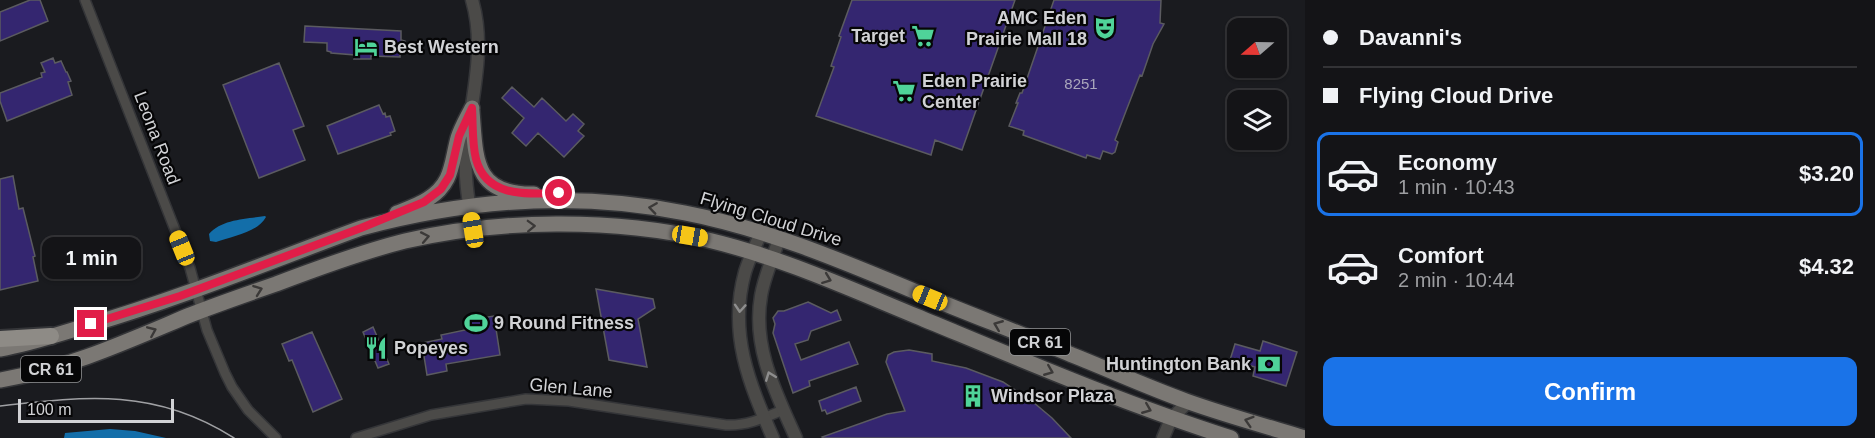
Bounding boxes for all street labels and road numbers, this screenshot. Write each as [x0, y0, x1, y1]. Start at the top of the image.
street label: Leona Road [130, 89, 184, 187]
street label: Flying Cloud Drive [698, 188, 844, 250]
road number: CR 61 [1010, 329, 1070, 355]
road number: CR 61 [21, 356, 81, 382]
street label: Glen Lane [529, 374, 613, 402]

